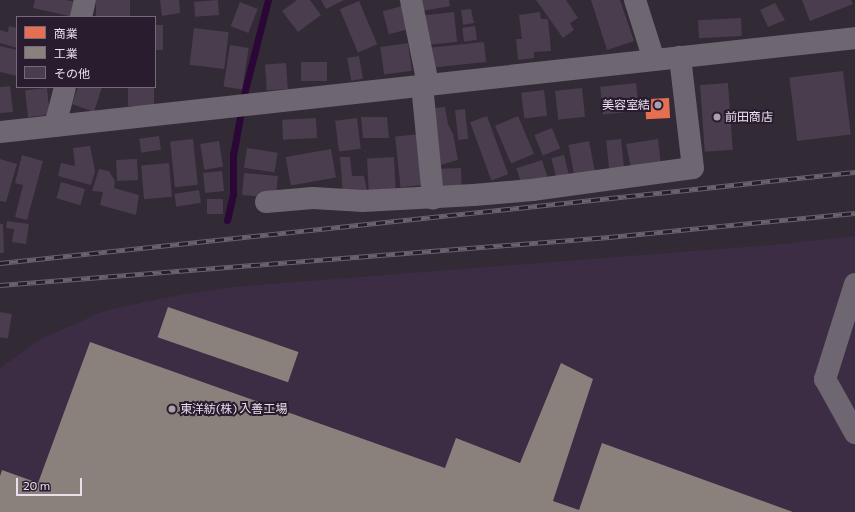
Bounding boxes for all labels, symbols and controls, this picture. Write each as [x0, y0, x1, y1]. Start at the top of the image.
legend [16, 16, 156, 88]
text: 商業 [54, 26, 78, 40]
text: 工業 [54, 46, 78, 60]
text: その他 [54, 66, 90, 80]
place label: 美容室結 [602, 98, 650, 112]
marker: 美容室結 [653, 100, 663, 110]
place label: 前田商店 [725, 110, 773, 124]
marker: 前田商店 [712, 112, 722, 122]
place label: 東洋紡(株) 入善工場 [180, 402, 288, 416]
marker: 東洋紡(株) 入善工場 [167, 404, 177, 414]
scale bar [18, 470, 84, 496]
text: 20 m [23, 478, 50, 492]

